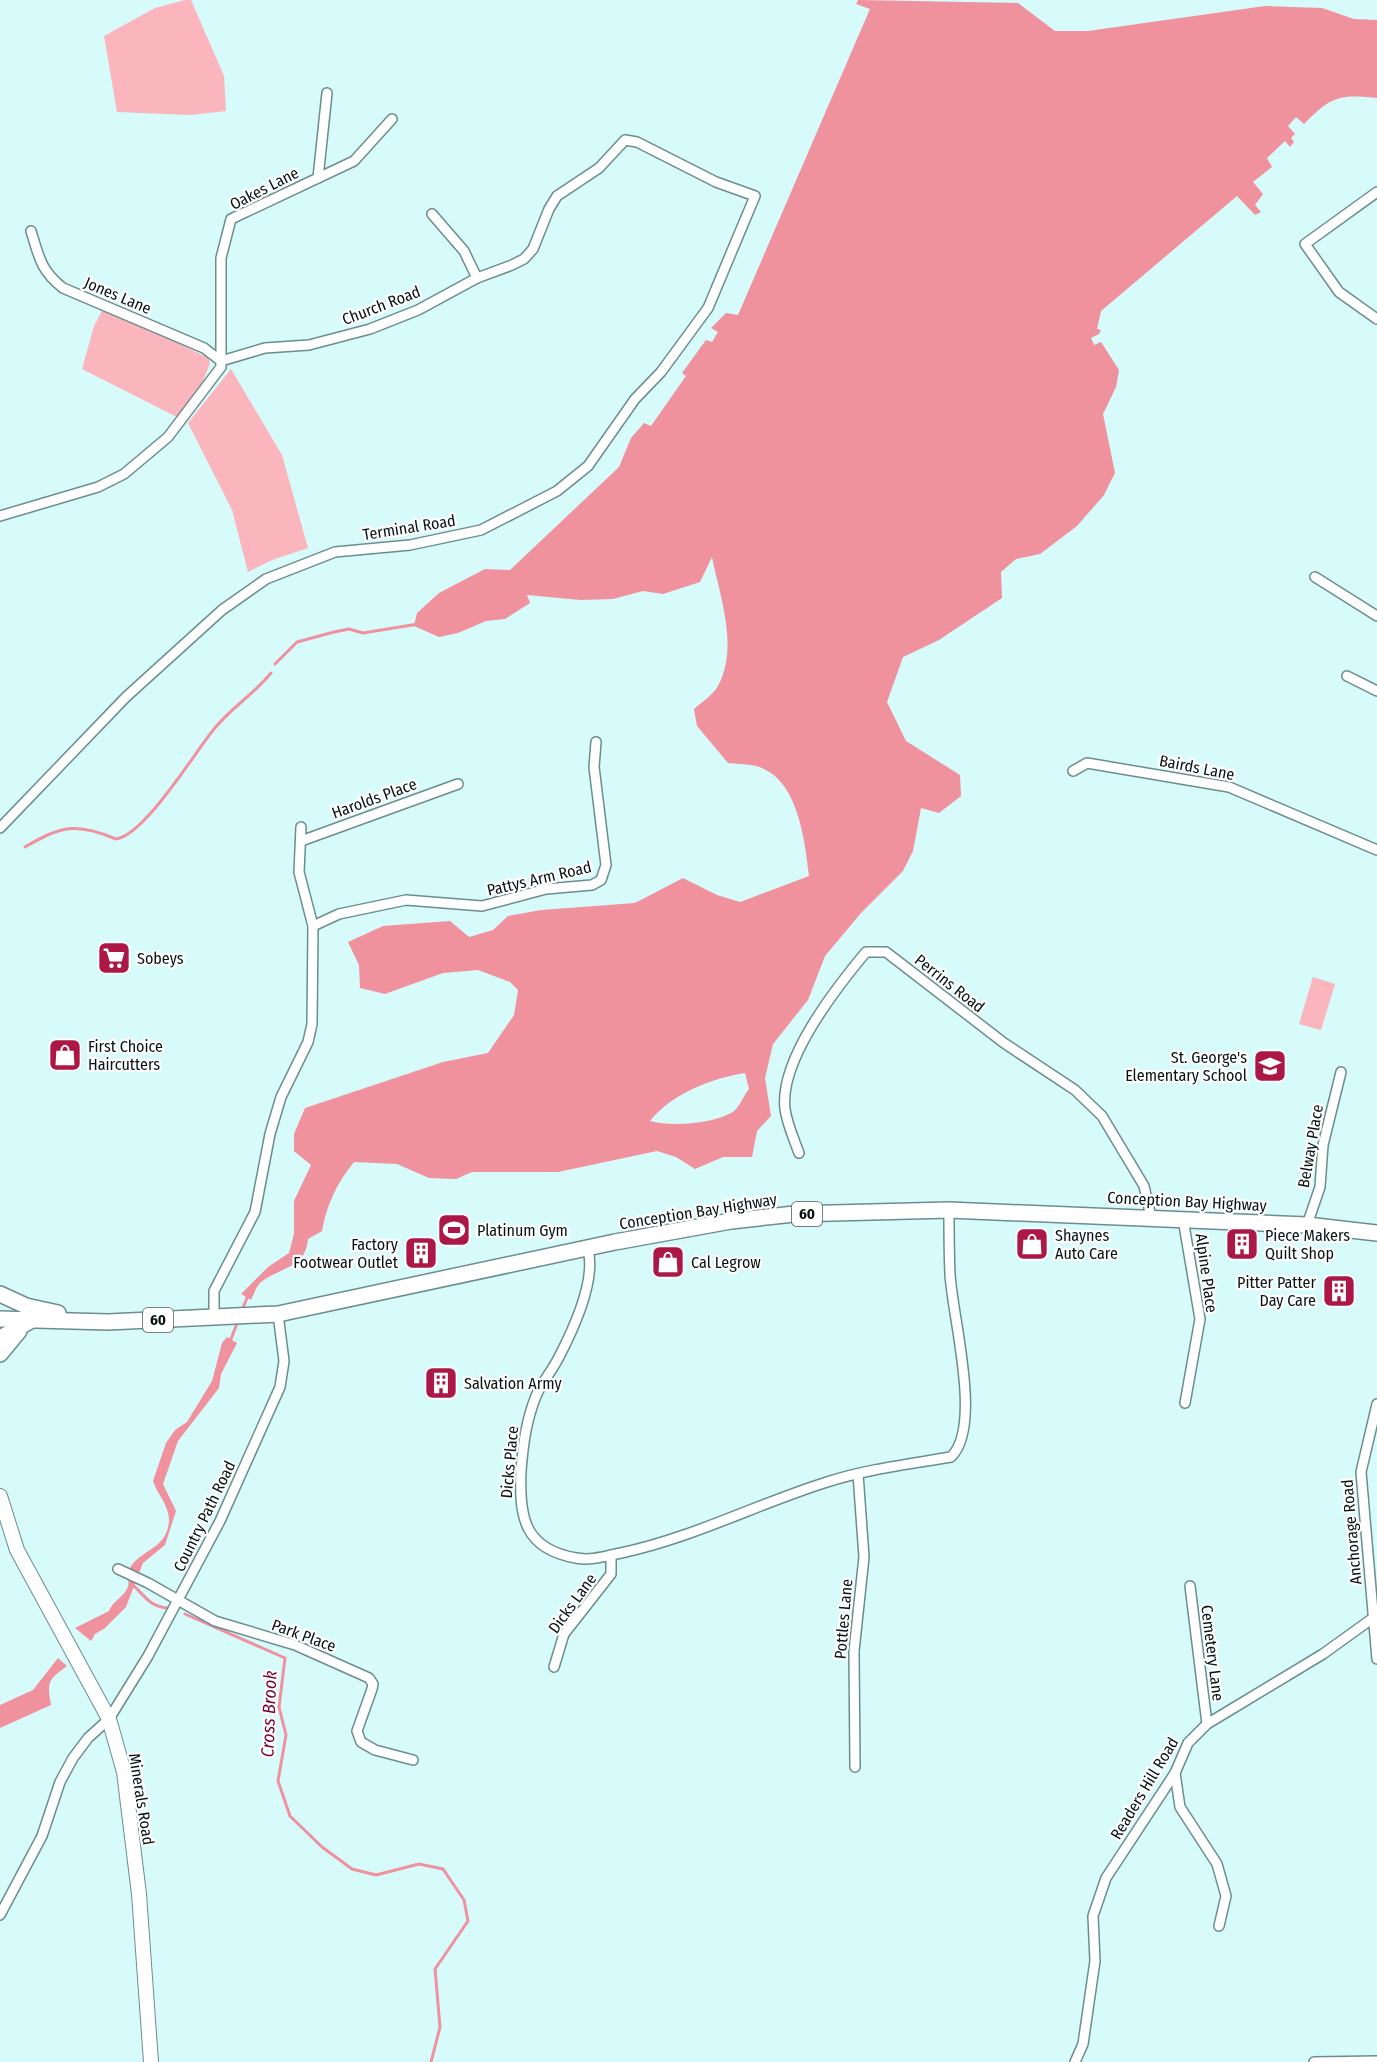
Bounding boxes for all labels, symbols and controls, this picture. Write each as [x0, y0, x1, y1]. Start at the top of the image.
street label: Oakes Lane [227, 163, 302, 214]
street label: Jones Lane [81, 273, 154, 318]
street label: Church Road [339, 282, 423, 329]
street label: Terminal Road [361, 511, 457, 544]
street label: Bairds Lane [1158, 751, 1236, 784]
street label: Harolds Place [329, 774, 419, 823]
street label: Pattys Arm Road [485, 857, 593, 900]
supermarket icon: Sobeys [96, 940, 132, 976]
place label: Sobeys [137, 949, 184, 968]
street label: Perrins Road [911, 950, 988, 1016]
shop icon: First Choice Haircutters [47, 1037, 83, 1073]
place label: First Choice Haircutters [88, 1037, 163, 1074]
place label: St. George's Elementary School [1125, 1048, 1247, 1085]
school or university icon: St. George's Elementary School [1252, 1048, 1288, 1084]
street label: Belway Place [1294, 1103, 1327, 1189]
street label: Conception Bay Highway [1107, 1188, 1268, 1215]
street label: Conception Bay Highway [618, 1190, 779, 1233]
road number: 60 [792, 1202, 822, 1226]
sports icon: Platinum Gym [436, 1212, 472, 1248]
place label: Platinum Gym [477, 1221, 568, 1240]
shop icon: Shaynes Auto Care [1014, 1226, 1050, 1262]
place label: Shaynes Auto Care [1055, 1226, 1118, 1263]
building icon: Piece Makers Quilt Shop [1224, 1226, 1260, 1262]
place label: Piece Makers Quilt Shop [1265, 1226, 1350, 1263]
street label: Alpine Place [1192, 1232, 1221, 1314]
place label: Factory Footwear Outlet [293, 1235, 399, 1272]
building icon: Factory Footwear Outlet [403, 1235, 439, 1271]
shop icon: Cal Legrow [650, 1244, 686, 1280]
place label: Cal Legrow [691, 1253, 761, 1272]
place label: Pitter Patter Day Care [1237, 1273, 1316, 1310]
building icon: Pitter Patter Day Care [1321, 1273, 1357, 1309]
road number: 60 [143, 1308, 173, 1332]
building icon: Salvation Army [423, 1365, 459, 1401]
place label: Salvation Army [464, 1374, 562, 1393]
street label: Dicks Place [497, 1425, 522, 1499]
street label: Country Path Road [169, 1458, 239, 1575]
street label: Anchorage Road [1337, 1479, 1366, 1585]
street label: Dicks Lane [544, 1570, 601, 1637]
street label: Pottles Lane [831, 1578, 856, 1660]
street label: Cemetery Lane [1197, 1604, 1228, 1702]
street label: Park Place [269, 1615, 339, 1656]
water label: Cross Brook [256, 1670, 282, 1758]
street label: Readers Hill Road [1107, 1734, 1182, 1843]
street label: Minerals Road [125, 1752, 158, 1846]

